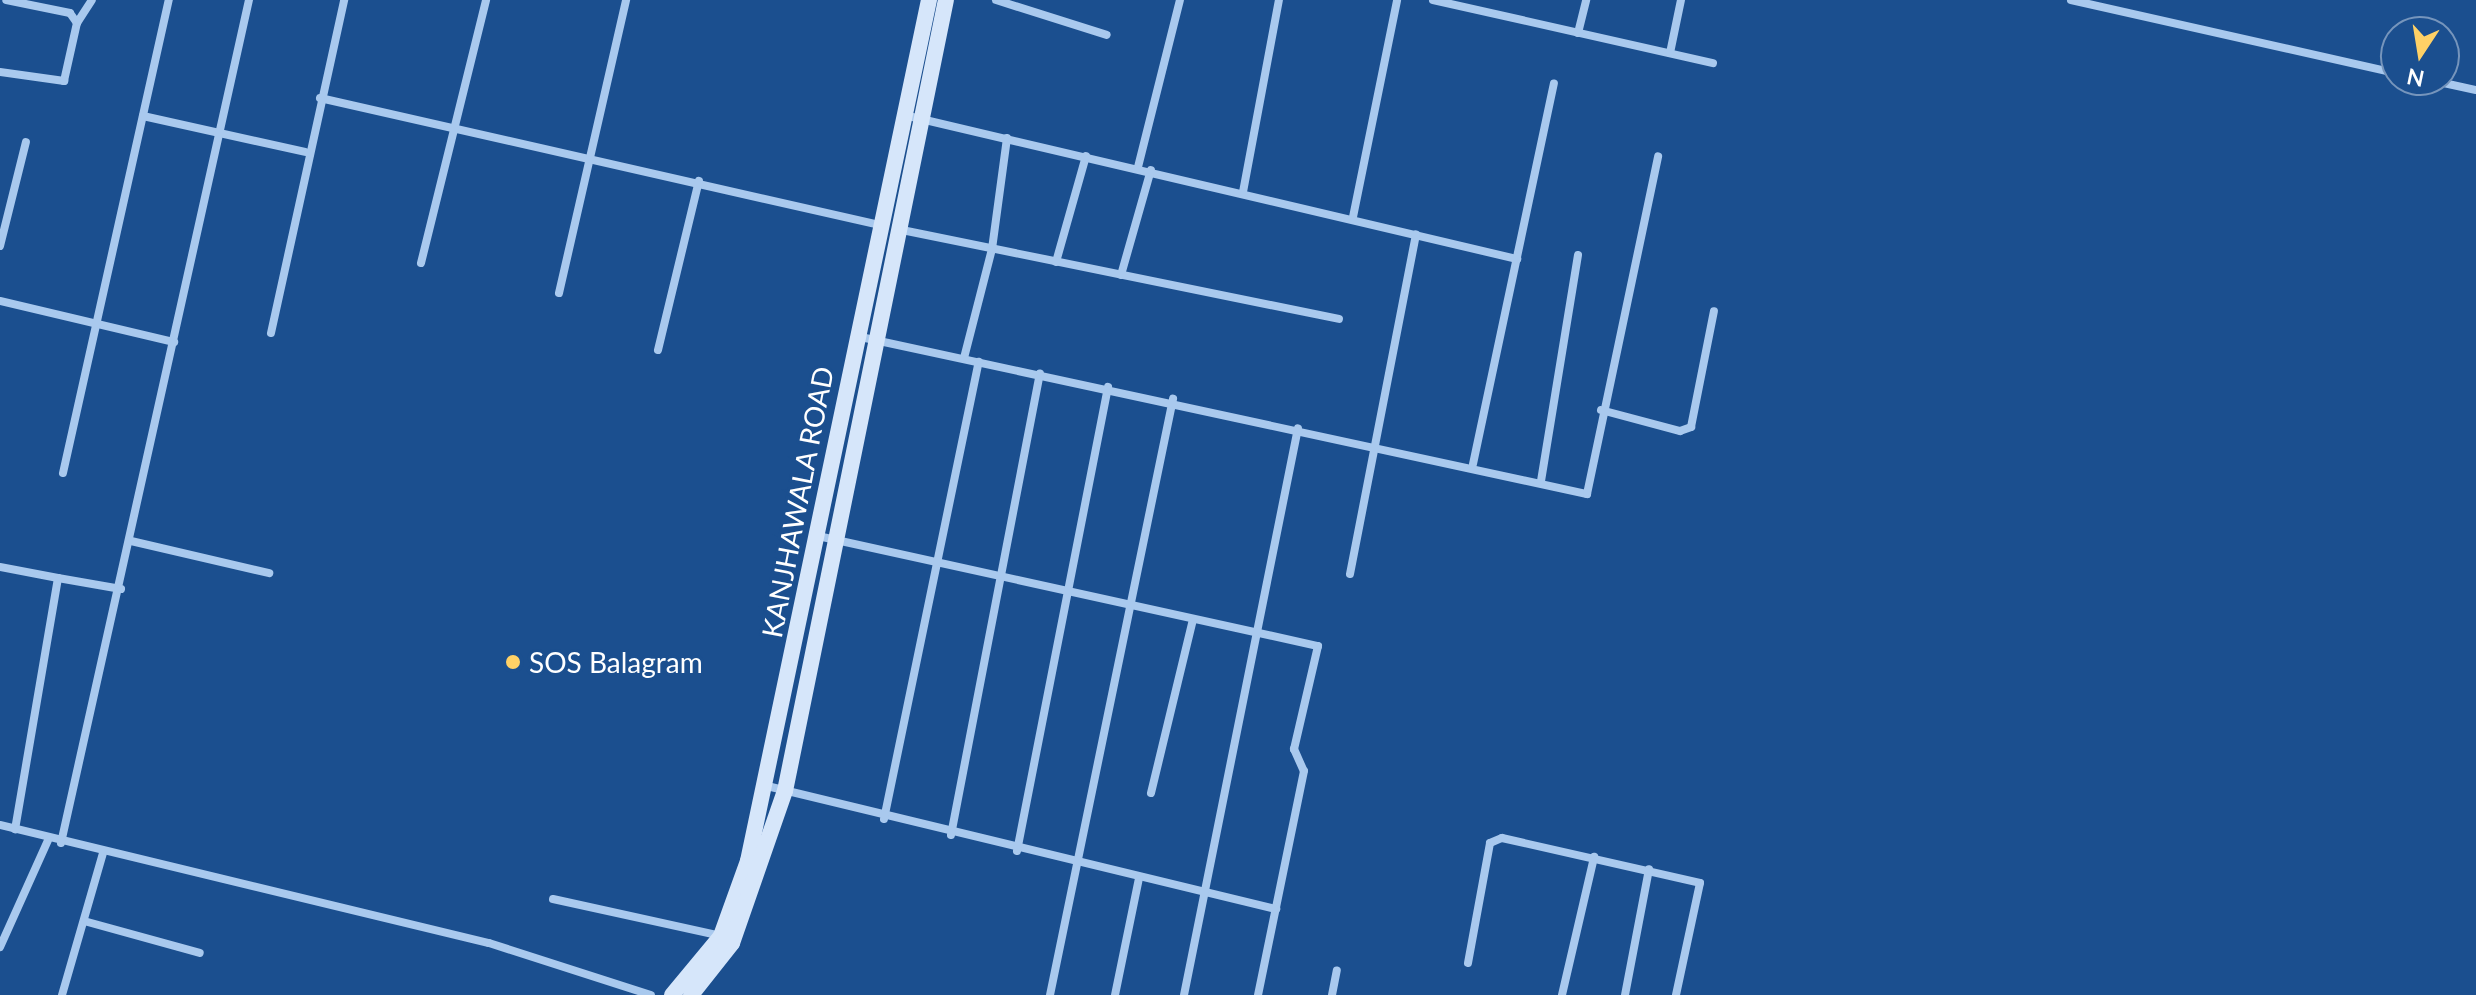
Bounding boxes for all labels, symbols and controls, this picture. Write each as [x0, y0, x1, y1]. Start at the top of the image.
north arrow [2380, 16, 2460, 96]
text: N [2404, 63, 2426, 93]
street label: KANJHAWALA ROAD [754, 363, 840, 641]
place label: SOS Balagram [529, 645, 703, 679]
marker: SOS Balagram [504, 653, 522, 671]

